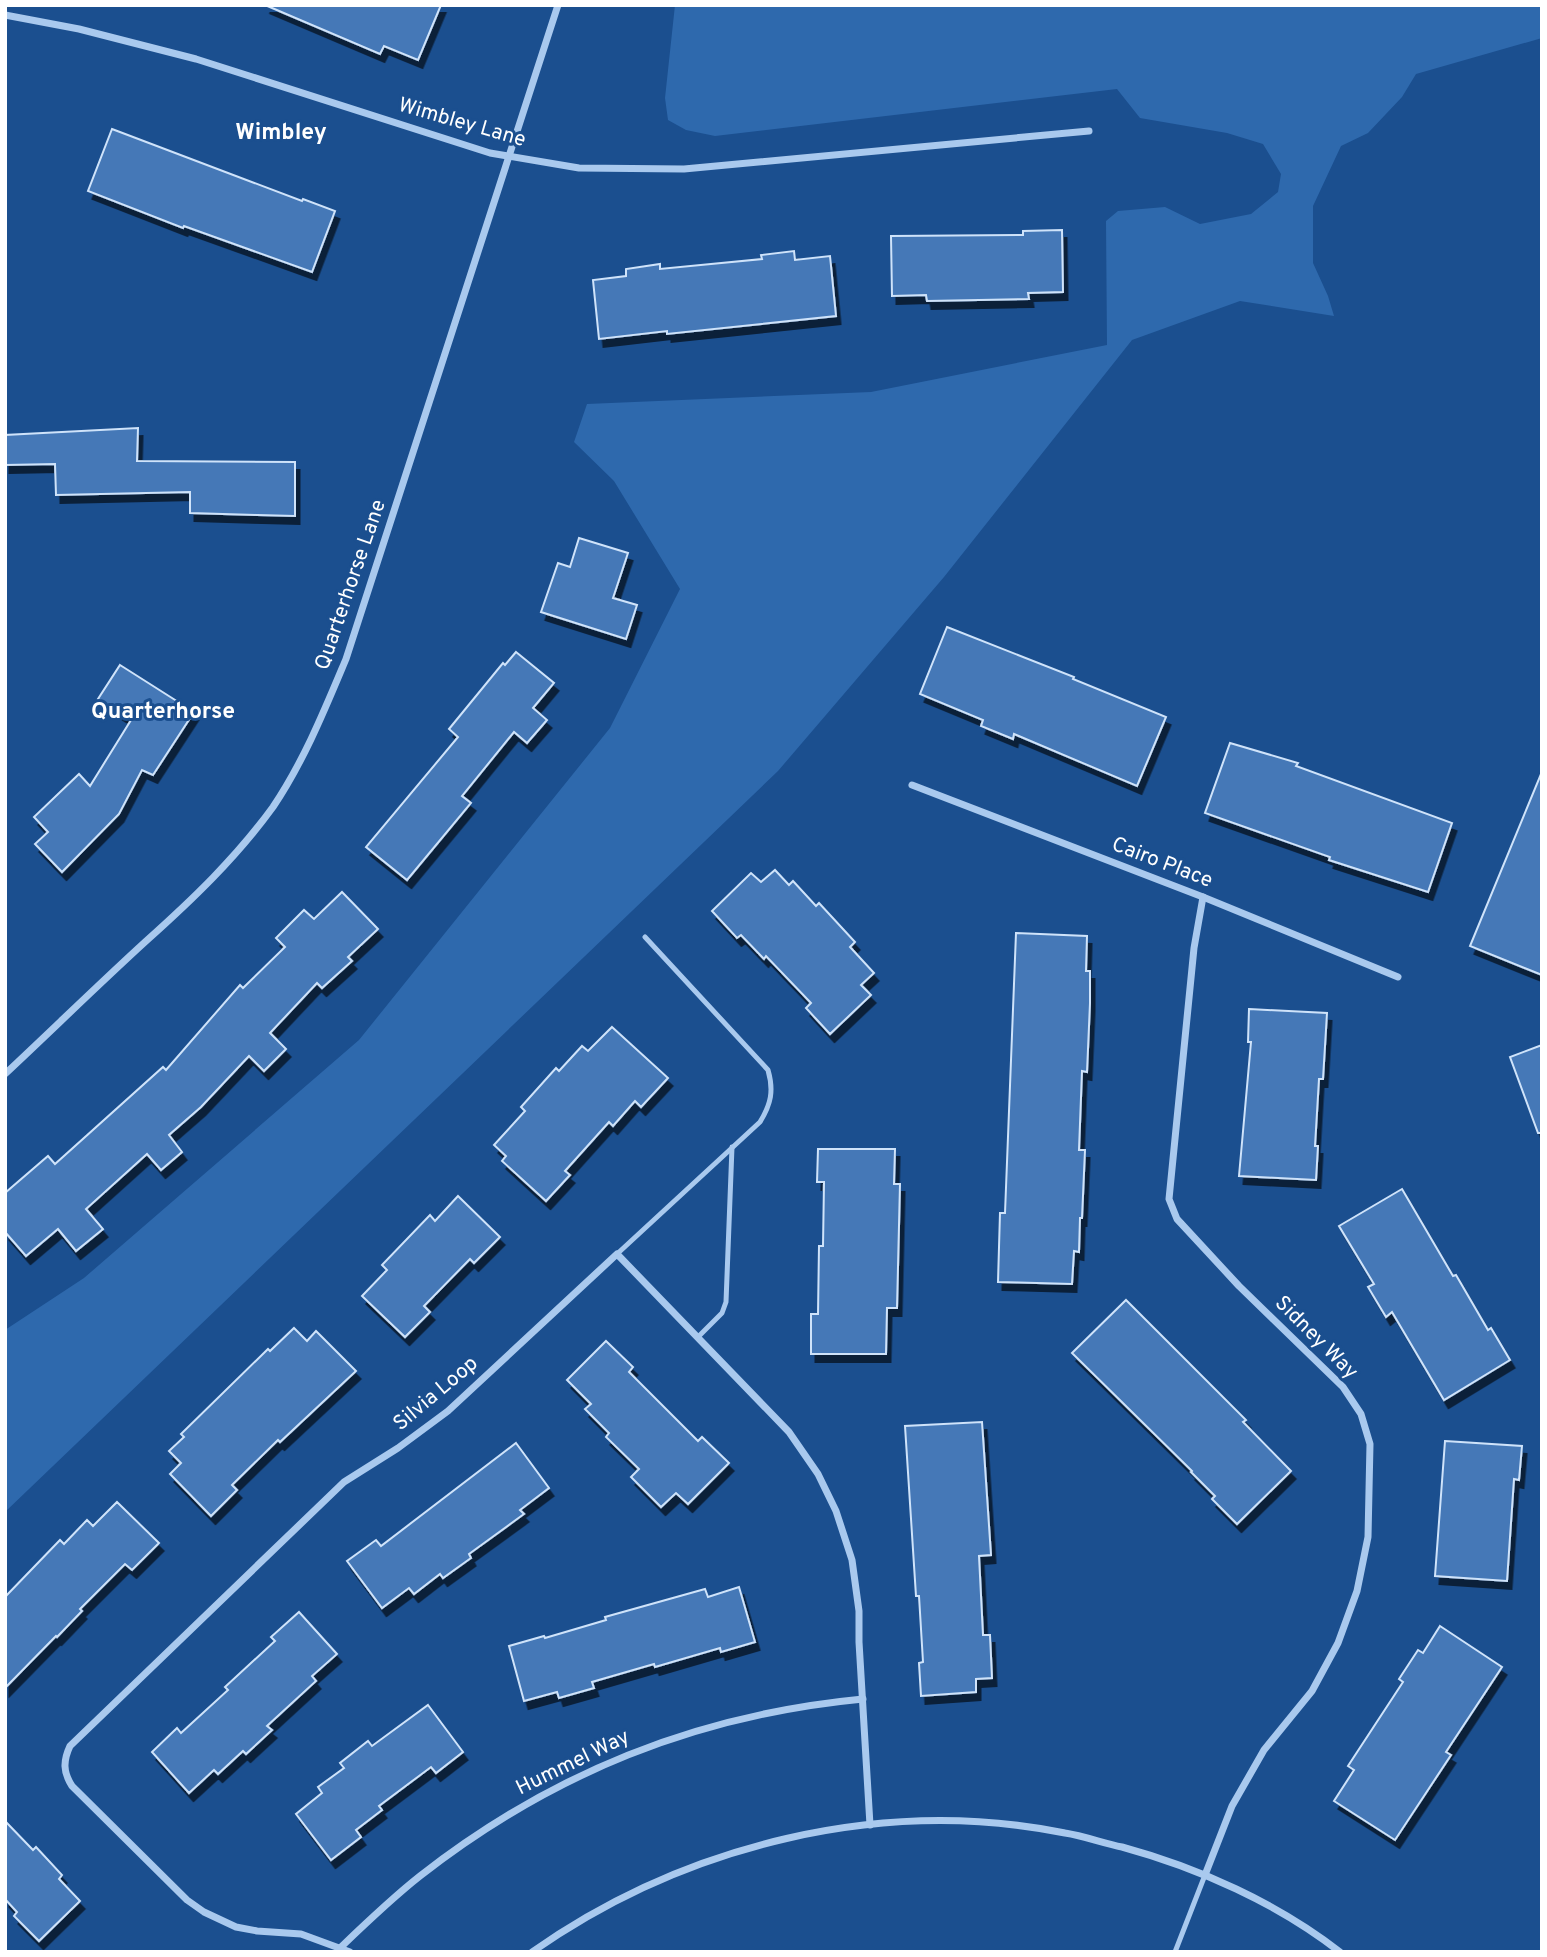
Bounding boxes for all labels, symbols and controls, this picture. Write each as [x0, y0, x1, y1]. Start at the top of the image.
street label: Wimbley Lane [395, 92, 529, 154]
district label: Wimbley [235, 119, 327, 148]
street label: Quarterhorse Lane [309, 496, 393, 674]
district label: Quarterhorse [91, 698, 235, 727]
street label: Cairo Place [1108, 831, 1216, 895]
street label: Sidney Way [1268, 1290, 1364, 1386]
street label: Silvia Loop [388, 1351, 484, 1437]
street label: Hummel Way [512, 1724, 634, 1802]

